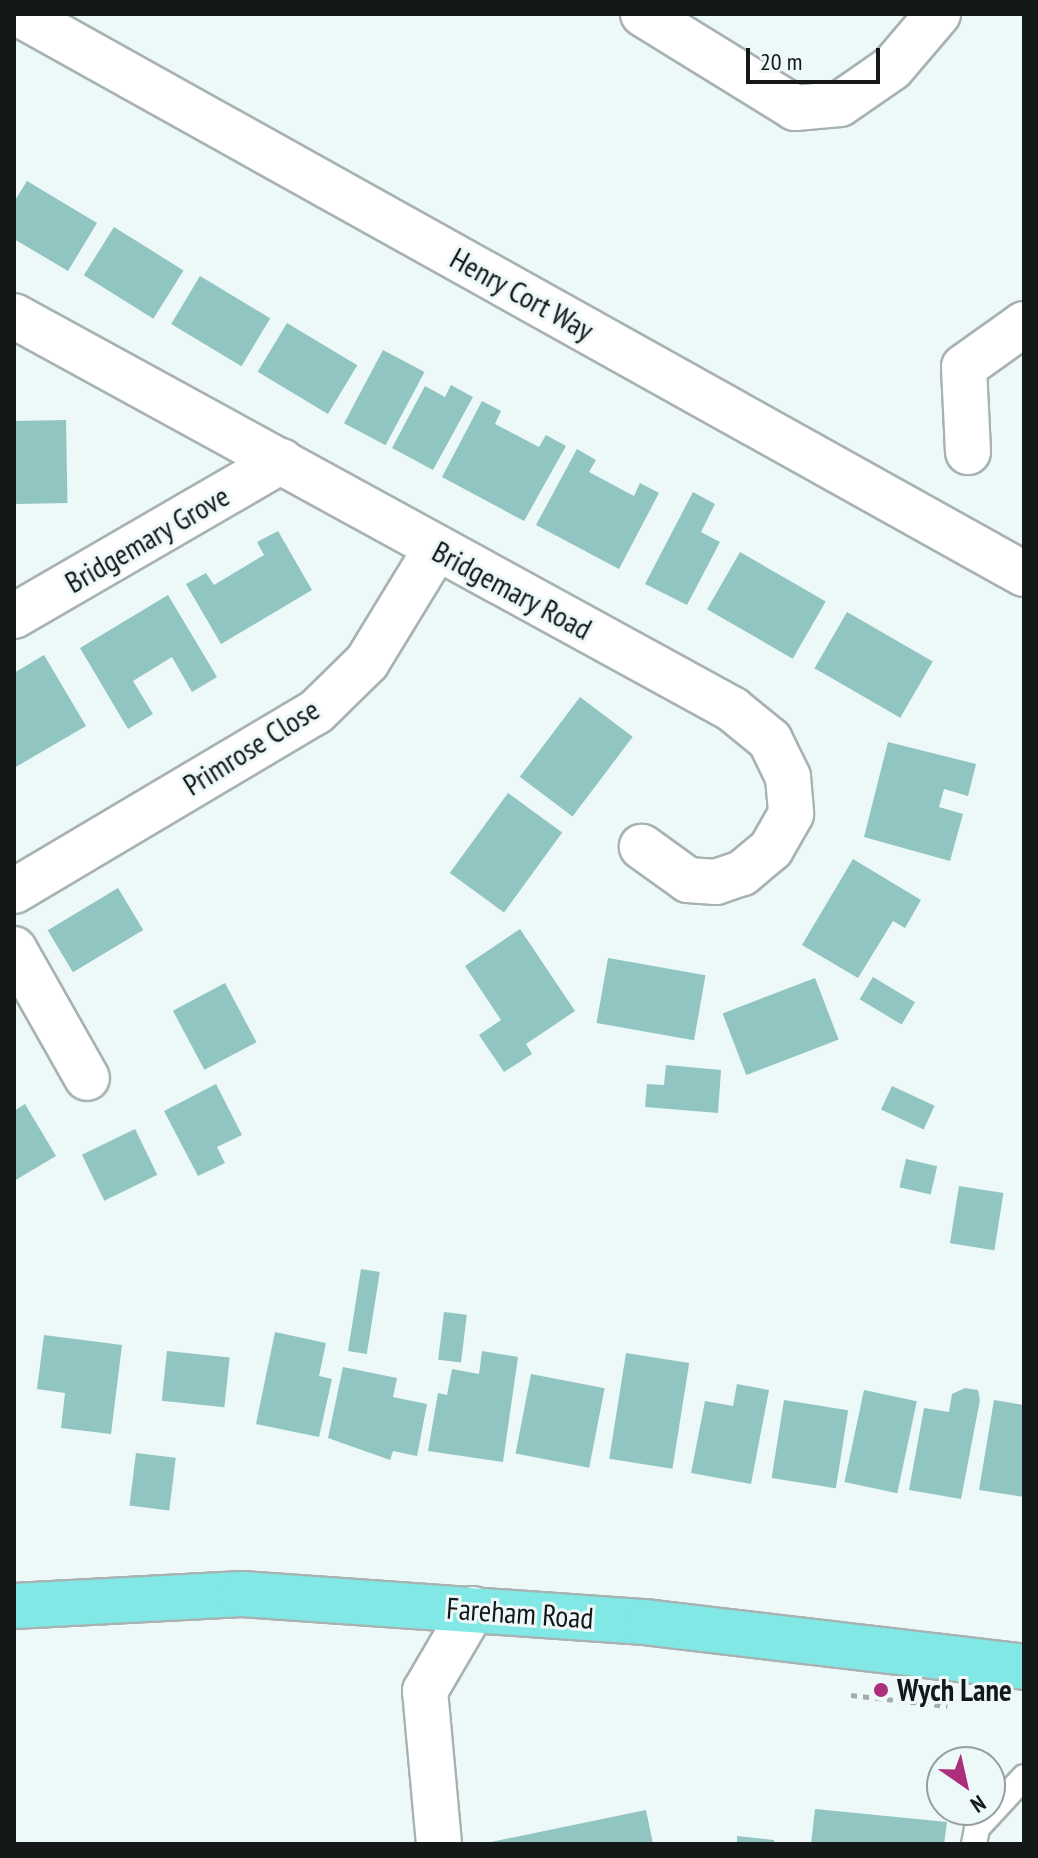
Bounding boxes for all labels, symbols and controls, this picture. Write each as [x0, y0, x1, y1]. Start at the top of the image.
scale bar [750, 32, 884, 82]
text: 20 m [760, 46, 802, 77]
street label: Henry Cort Way [444, 240, 600, 348]
street label: Bridgemary Grove [58, 477, 236, 601]
street label: Bridgemary Road [426, 533, 598, 647]
street label: Primrose Close [176, 691, 326, 803]
street label: Fareham Road [445, 1590, 595, 1636]
place label: Wych Lane [897, 1672, 1012, 1708]
marker: Wych Lane [872, 1681, 890, 1699]
north arrow [926, 1746, 1006, 1826]
text: N [966, 1789, 991, 1819]

